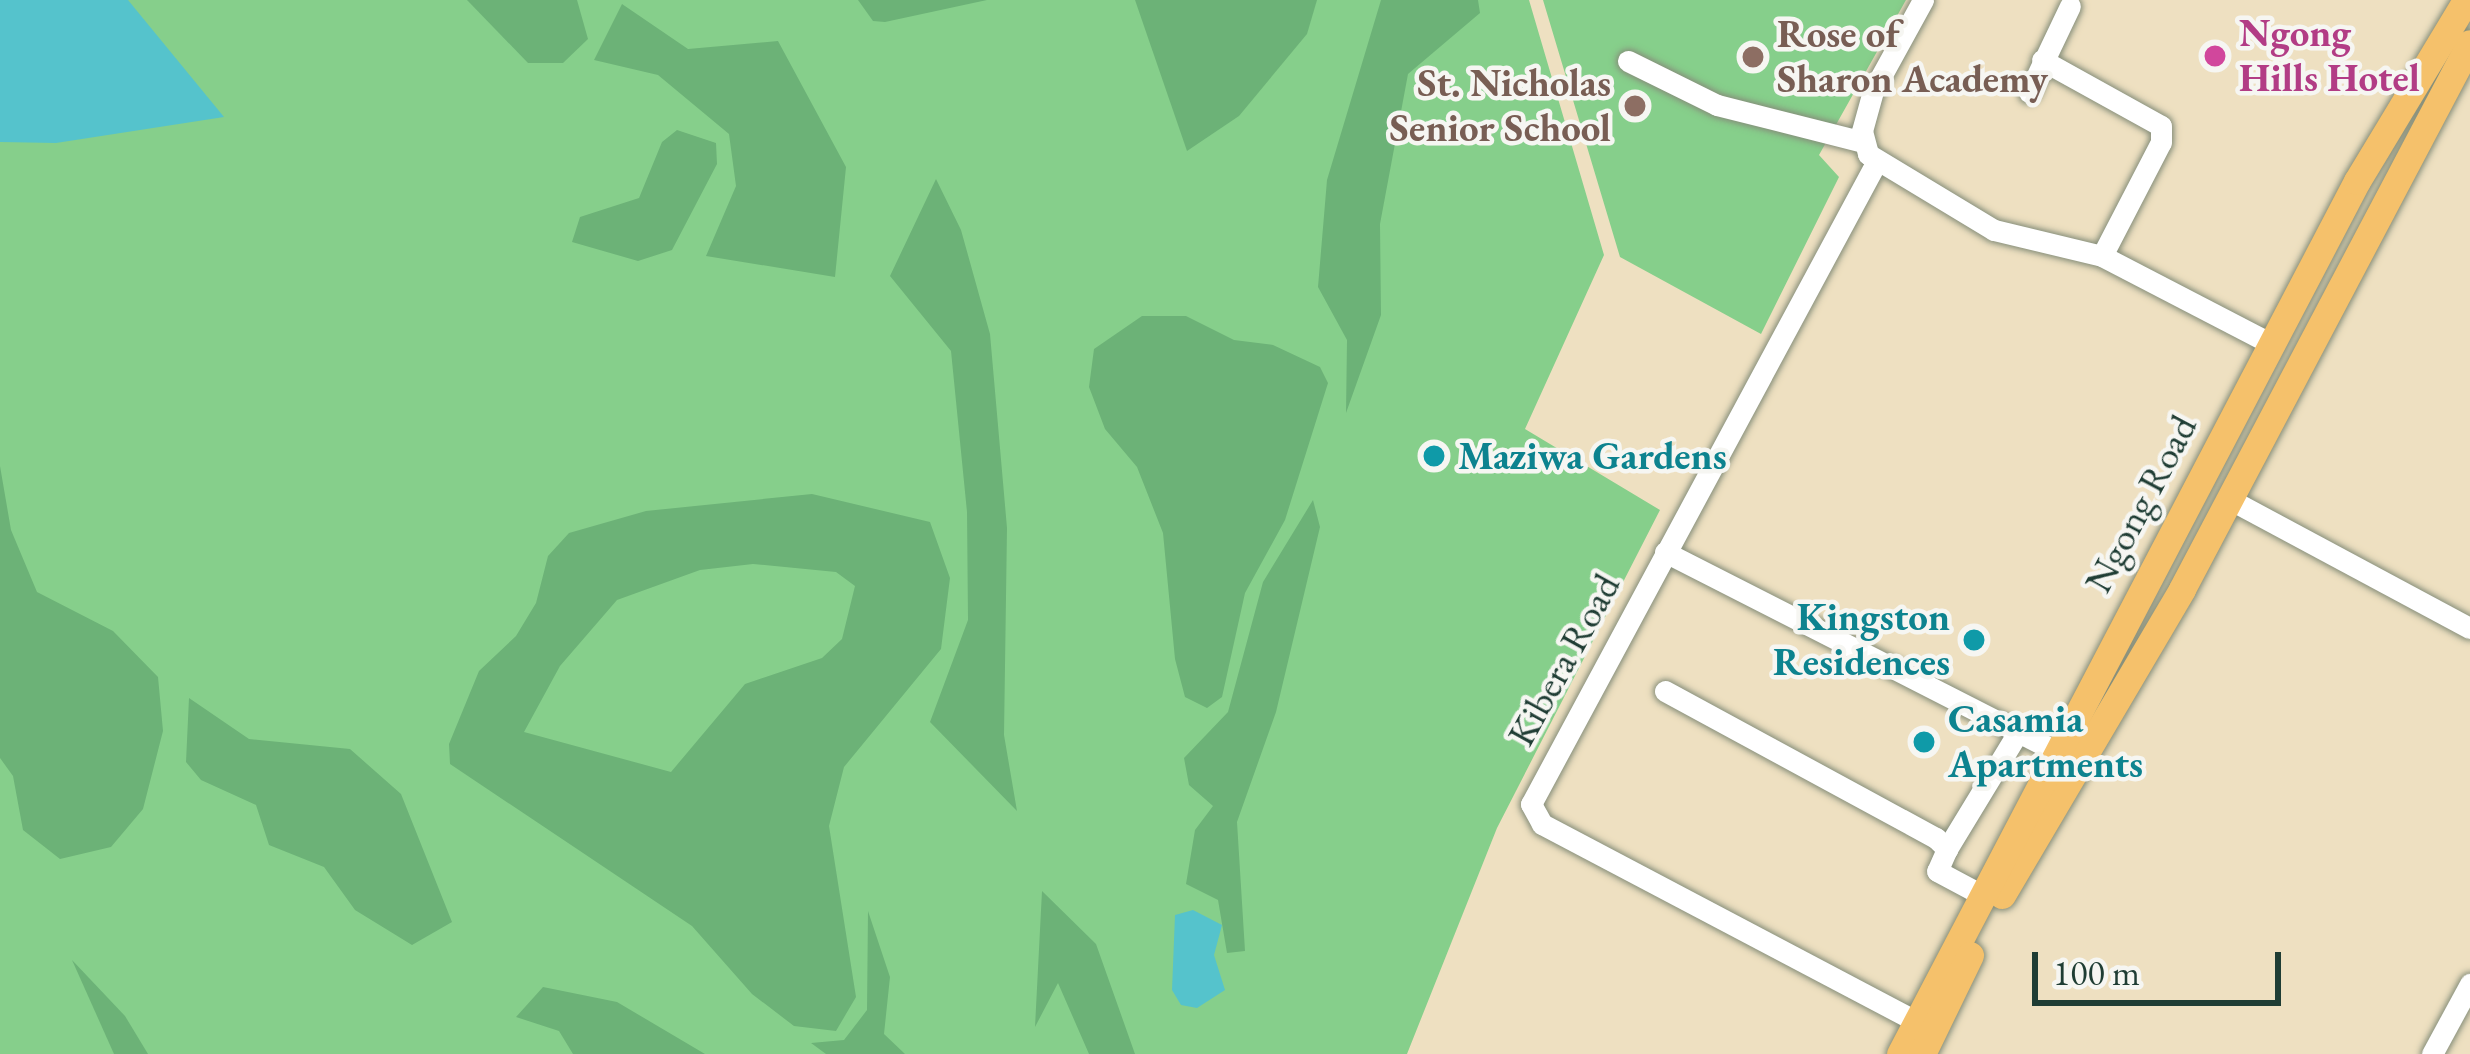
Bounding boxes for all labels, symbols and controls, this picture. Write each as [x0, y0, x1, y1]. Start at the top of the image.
place label: Ngong Hills Hotel [2239, 11, 2420, 102]
place label: Rose of Sharon Academy [1777, 12, 2048, 103]
marker: Ngong Hills Hotel [2202, 43, 2228, 69]
marker: Rose of Sharon Academy [1740, 44, 1766, 70]
place label: St. Nicholas Senior School [1389, 61, 1611, 152]
marker: St. Nicholas Senior School [1622, 93, 1648, 119]
street label: Ngong Road [2075, 407, 2207, 601]
place label: Maziwa Gardens [1458, 433, 1727, 479]
marker: Maziwa Gardens [1421, 443, 1447, 469]
street label: Kibera Road [1498, 566, 1630, 754]
place label: Kingston Residences [1773, 595, 1950, 686]
marker: Kingston Residences [1961, 627, 1987, 653]
place label: Casamia Apartments [1948, 697, 2143, 788]
marker: Casamia Apartments [1911, 729, 1937, 755]
scale bar [2038, 928, 2287, 1002]
text: 100 m [2053, 949, 2140, 996]

